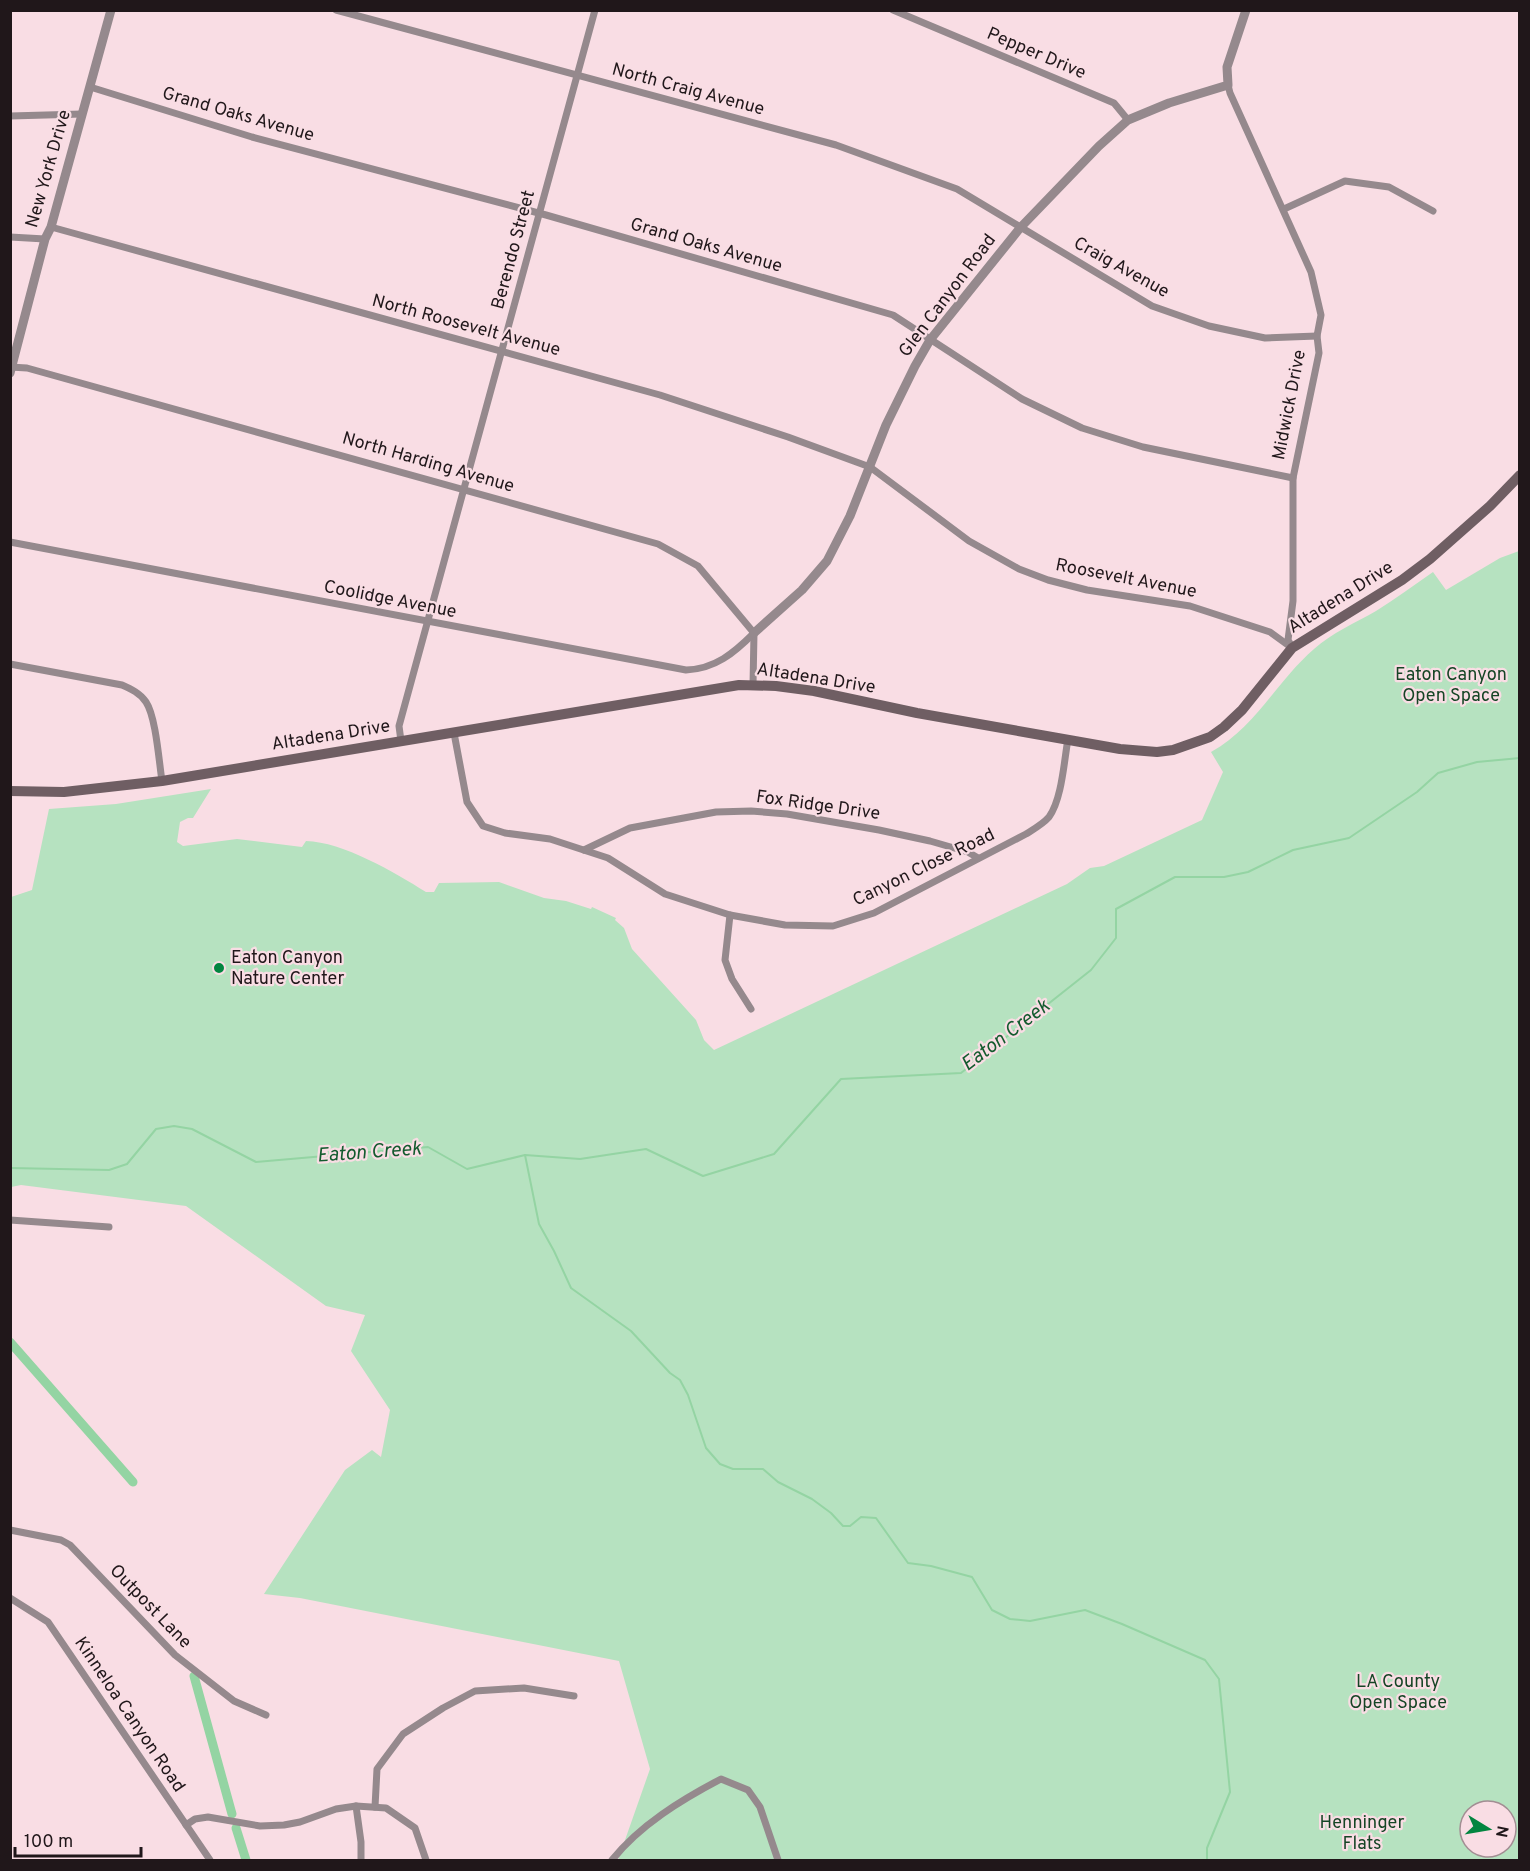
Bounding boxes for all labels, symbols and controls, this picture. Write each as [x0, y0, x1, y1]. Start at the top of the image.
street label: Pepper Drive [983, 23, 1089, 85]
street label: North Craig Avenue [609, 59, 767, 121]
street label: Grand Oaks Avenue [159, 82, 317, 148]
street label: New York Drive [21, 107, 77, 231]
street label: Berendo Street [487, 188, 541, 312]
street label: Grand Oaks Avenue [627, 213, 785, 279]
street label: Glen Canyon Road [894, 230, 1002, 362]
street label: Craig Avenue [1069, 232, 1173, 304]
street label: North Roosevelt Avenue [369, 290, 563, 362]
street label: Midwick Drive [1268, 348, 1312, 462]
street label: North Harding Avenue [339, 427, 517, 499]
street label: Roosevelt Avenue [1053, 554, 1199, 604]
street label: Altadena Drive [1284, 556, 1398, 640]
street label: Coolidge Avenue [322, 576, 458, 624]
street label: Altadena Drive [755, 658, 877, 700]
park label: Eaton Canyon Open Space [1395, 664, 1507, 708]
street label: Altadena Drive [270, 715, 392, 757]
street label: Fox Ridge Drive [754, 786, 882, 826]
street label: Canyon Close Road [849, 824, 999, 912]
place label: Eaton Canyon Nature Center [231, 947, 344, 991]
marker: Eaton Canyon Nature Center [212, 961, 226, 975]
water label: Eaton Creek [956, 994, 1056, 1078]
water label: Eaton Creek [316, 1136, 423, 1170]
street label: Outpost Lane [104, 1560, 196, 1654]
street label: Kinneloa Canyon Road [68, 1633, 190, 1797]
park label: LA County Open Space [1349, 1671, 1447, 1715]
north arrow [1458, 1799, 1518, 1859]
park label: Henninger Flats [1320, 1812, 1404, 1856]
scale bar [15, 1820, 141, 1858]
text: N [1490, 1824, 1512, 1839]
text: 100 m [24, 1831, 73, 1854]

